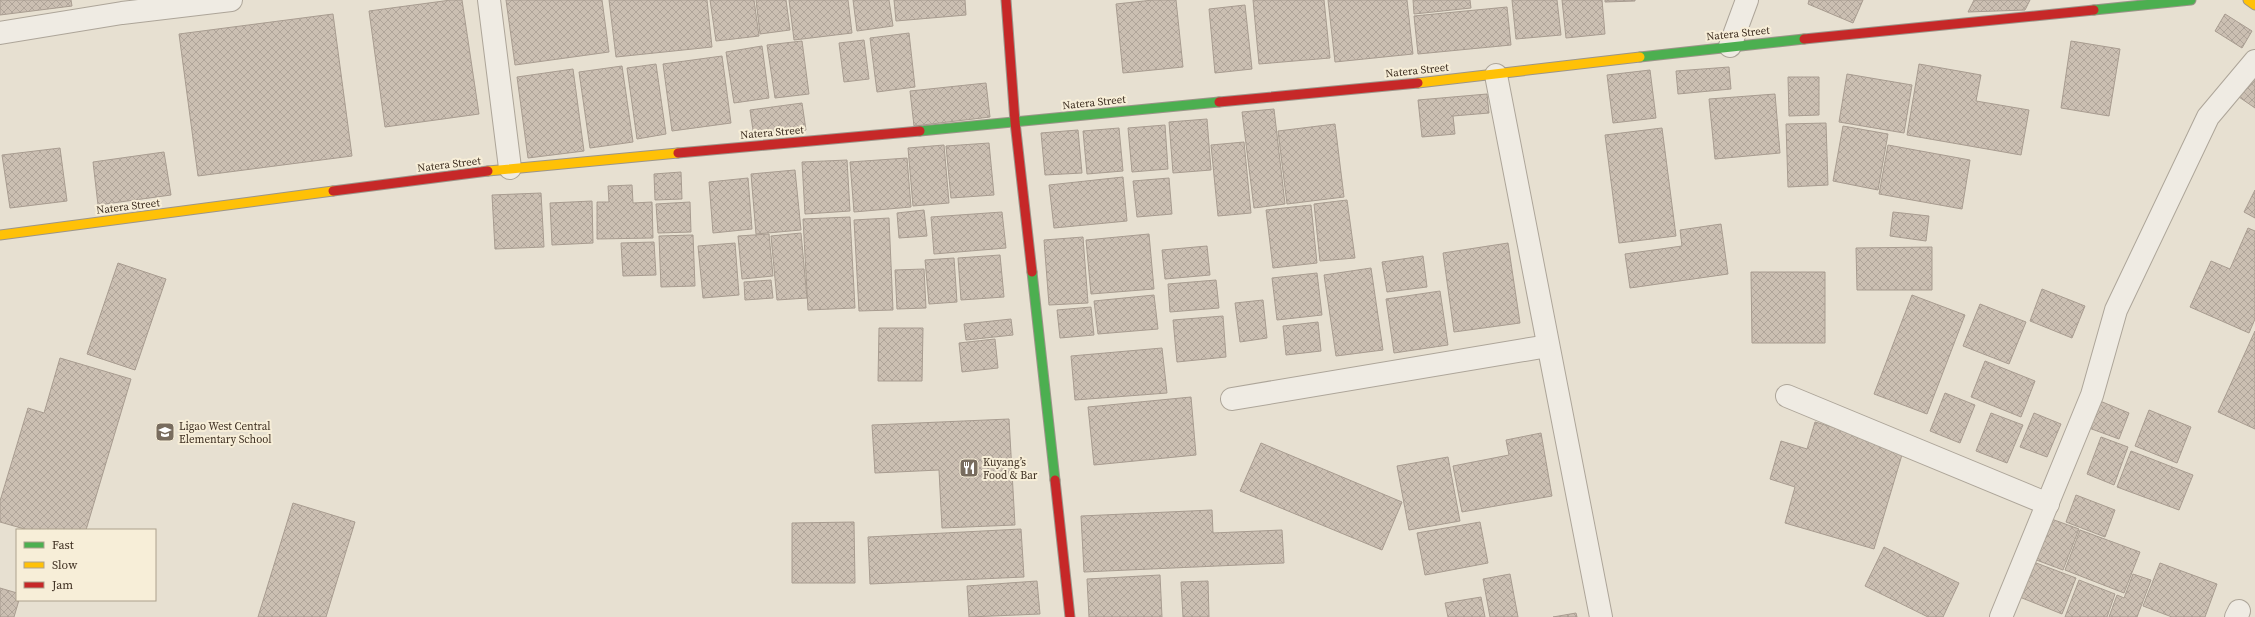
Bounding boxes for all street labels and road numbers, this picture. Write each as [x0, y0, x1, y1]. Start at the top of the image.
street label: Natera Street [1706, 23, 1771, 44]
street label: Natera Street [1385, 60, 1450, 81]
street label: Natera Street [1062, 92, 1127, 113]
street label: Natera Street [740, 122, 805, 143]
street label: Natera Street [416, 153, 482, 176]
street label: Natera Street [95, 195, 161, 218]

